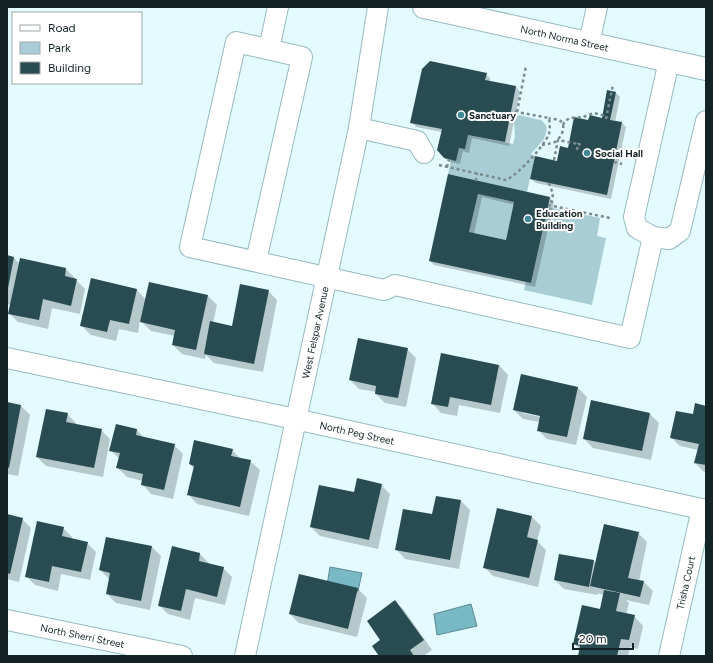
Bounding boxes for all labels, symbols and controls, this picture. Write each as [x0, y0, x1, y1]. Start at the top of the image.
legend [12, 12, 142, 84]
text: Road [48, 21, 76, 35]
street label: North Norma Street [519, 22, 610, 54]
text: Park [48, 41, 71, 55]
text: Building [48, 61, 91, 75]
place label: Sanctuary [469, 109, 516, 122]
marker: Sanctuary [456, 110, 466, 120]
place label: Social Hall [595, 147, 643, 160]
marker: Social Hall [582, 148, 592, 158]
place label: Education Building [536, 207, 583, 232]
marker: Education Building [523, 214, 533, 224]
street label: West Felspar Avenue [299, 285, 332, 380]
street label: North Peg Street [318, 419, 396, 448]
street label: Trisha Court [674, 555, 698, 611]
street label: North Sherri Street [39, 621, 126, 651]
scale bar [573, 625, 633, 651]
text: 20 m [579, 632, 607, 646]

